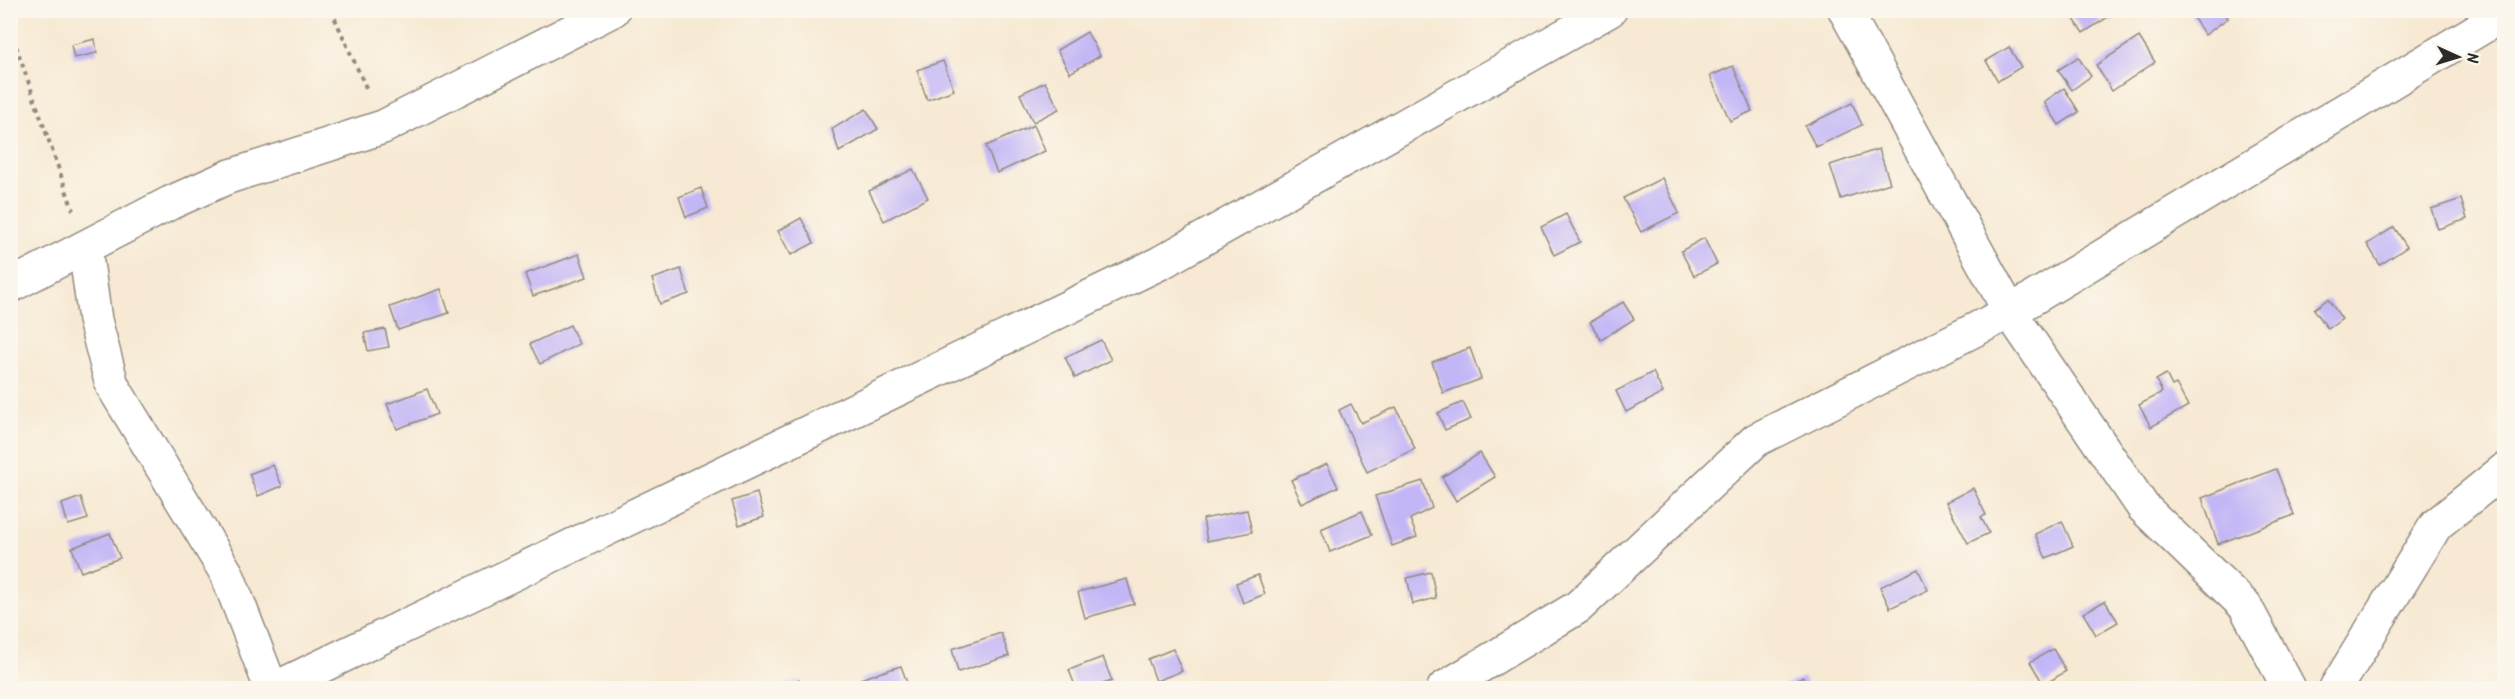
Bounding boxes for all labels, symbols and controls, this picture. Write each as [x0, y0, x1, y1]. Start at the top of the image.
north arrow [2428, 27, 2488, 87]
text: N [2459, 52, 2484, 64]

